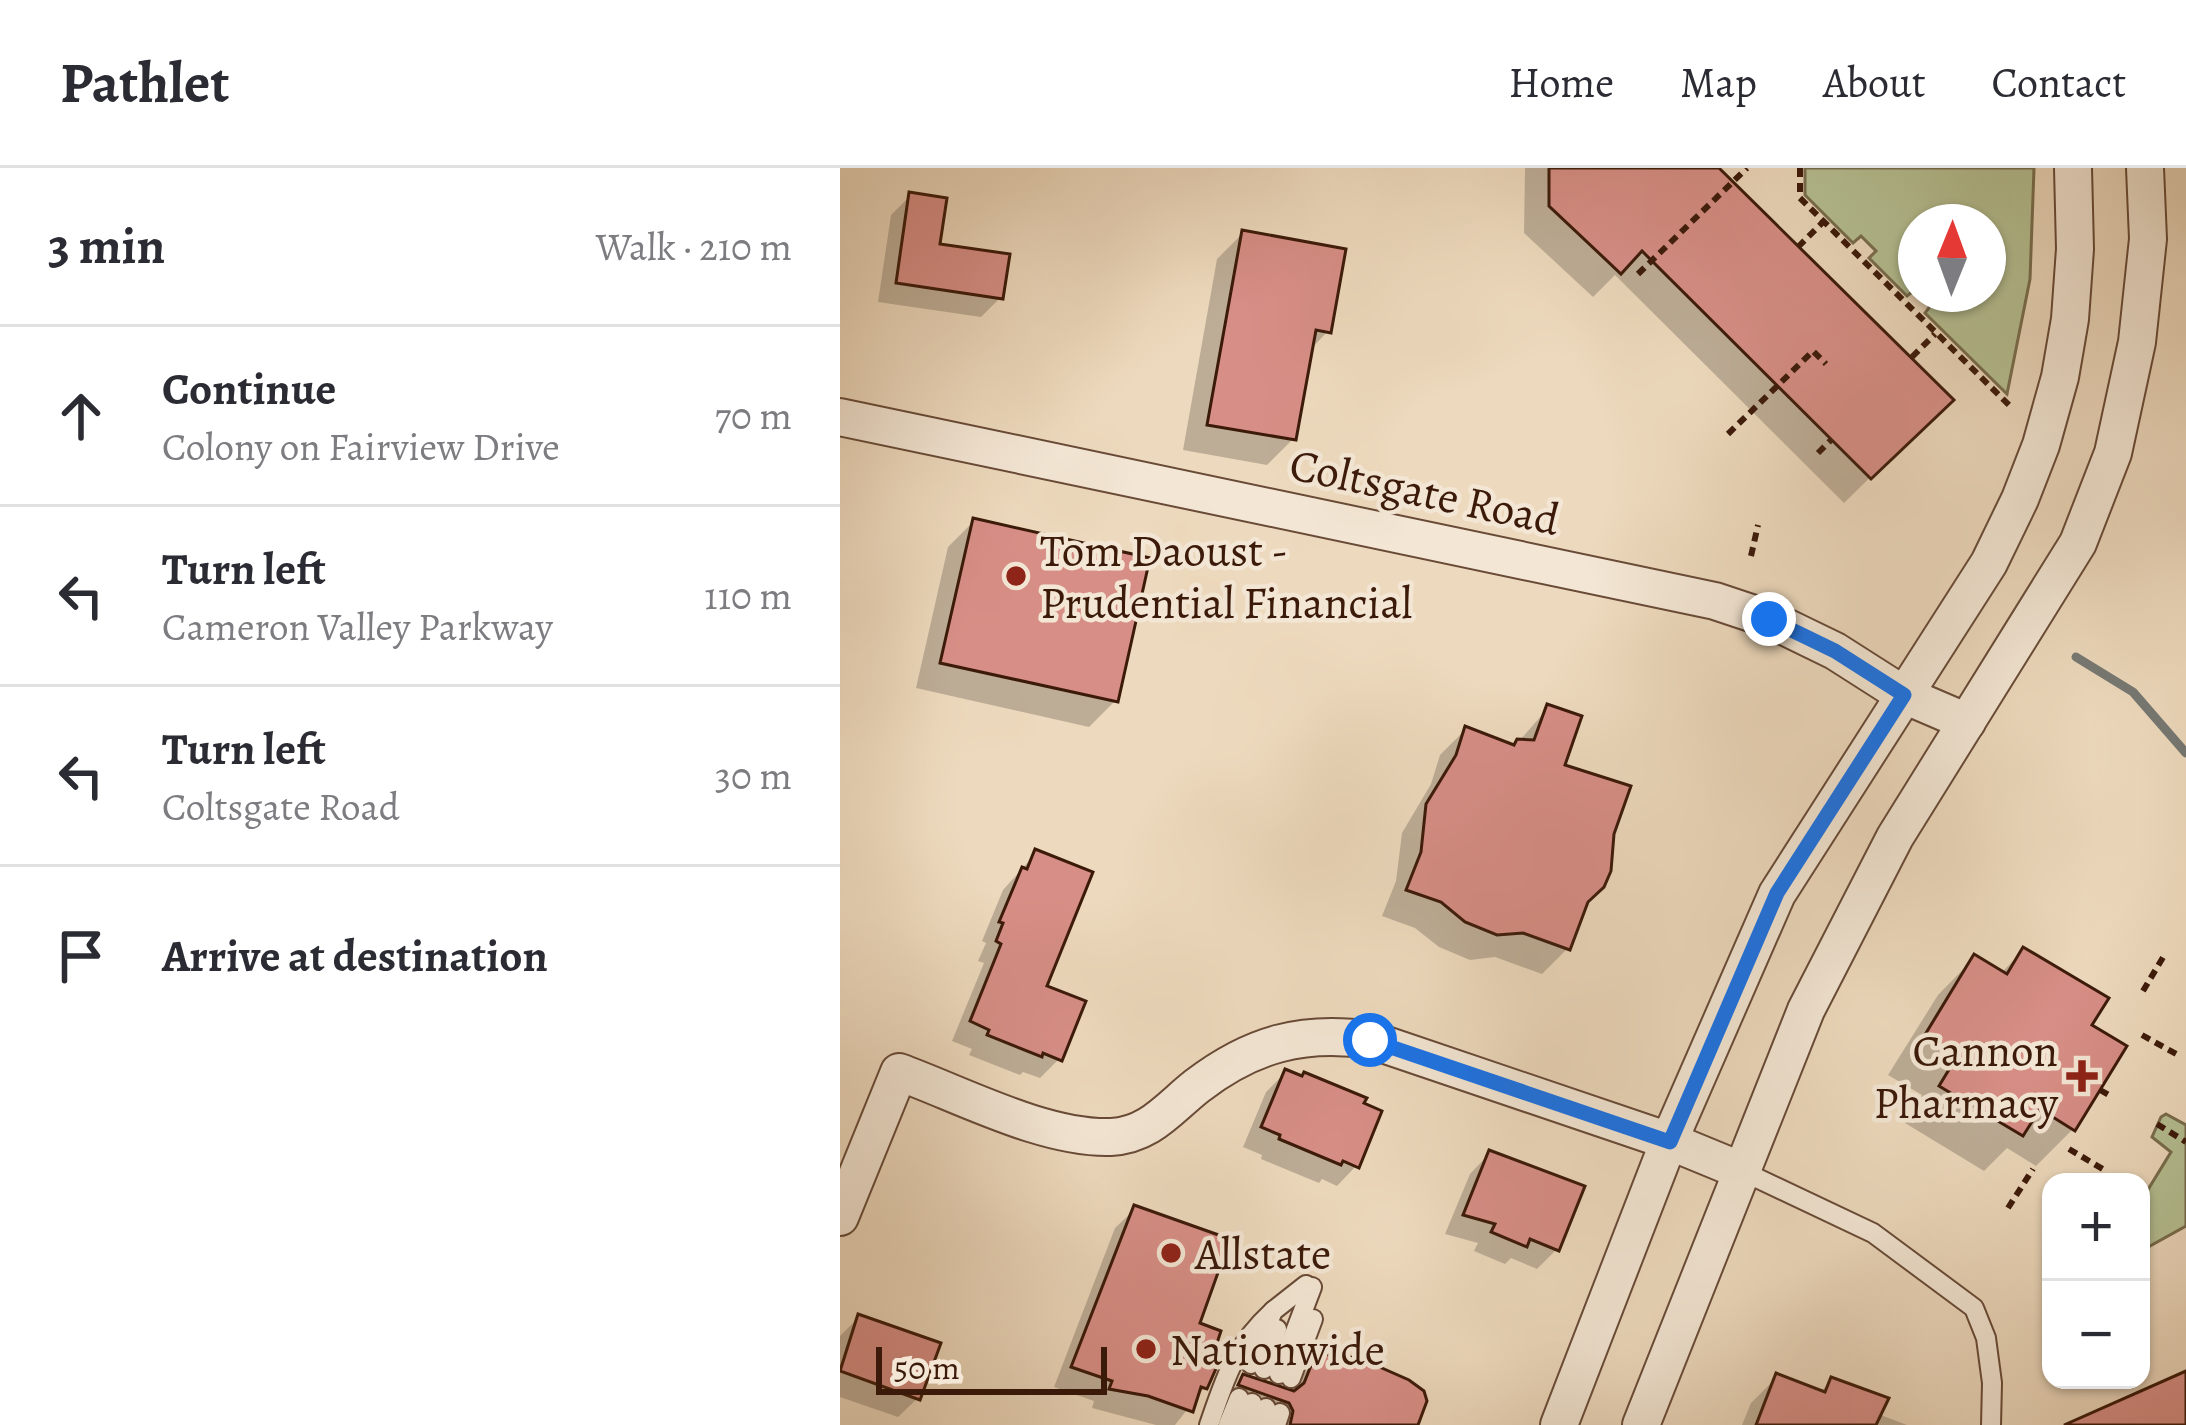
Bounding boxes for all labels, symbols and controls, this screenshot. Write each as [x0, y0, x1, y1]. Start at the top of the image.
text: Pathlet [60, 44, 229, 122]
text: Home [1509, 54, 1614, 111]
text: Map [1680, 54, 1757, 111]
text: About [1823, 54, 1926, 111]
text: Contact [1992, 54, 2126, 111]
north arrow [1898, 204, 2006, 312]
text: 3 min [48, 211, 165, 281]
text: Walk · 210 m [596, 220, 792, 273]
text: Continue [162, 358, 336, 420]
icon: ahead [48, 383, 114, 449]
text: 70 m [715, 389, 792, 442]
text: Colony on Fairview Drive [162, 420, 560, 473]
street label: Coltsgate Road [1284, 433, 1566, 551]
place label: Tom Daoust - Prudential Financial [1040, 520, 1412, 634]
text: Turn left [162, 538, 326, 600]
icon: left [48, 563, 114, 629]
marker: Tom Daoust - Prudential Financial [1003, 563, 1029, 589]
text: 110 m [704, 569, 792, 622]
route end [1742, 592, 1796, 646]
text: Cameron Valley Parkway [162, 600, 553, 653]
text: Turn left [162, 718, 326, 780]
icon: left [48, 743, 114, 809]
text: 30 m [715, 749, 792, 802]
text: Coltsgate Road [162, 780, 400, 833]
icon: arrive [48, 923, 114, 989]
text: Arrive at destination [162, 925, 548, 987]
route start [1343, 1013, 1397, 1067]
place label: Cannon Pharmacy [1873, 1020, 2059, 1134]
marker: Cannon Pharmacy [2069, 1063, 2095, 1089]
map controls [2042, 1173, 2150, 1389]
button: + [2042, 1173, 2150, 1281]
place label: Allstate [1194, 1223, 1331, 1285]
marker: Allstate [1158, 1240, 1184, 1266]
button: − [2042, 1281, 2150, 1389]
place label: Nationwide [1170, 1319, 1385, 1381]
marker: Nationwide [1133, 1336, 1159, 1362]
scale bar [876, 1341, 1107, 1394]
text: 50 m [894, 1345, 960, 1390]

